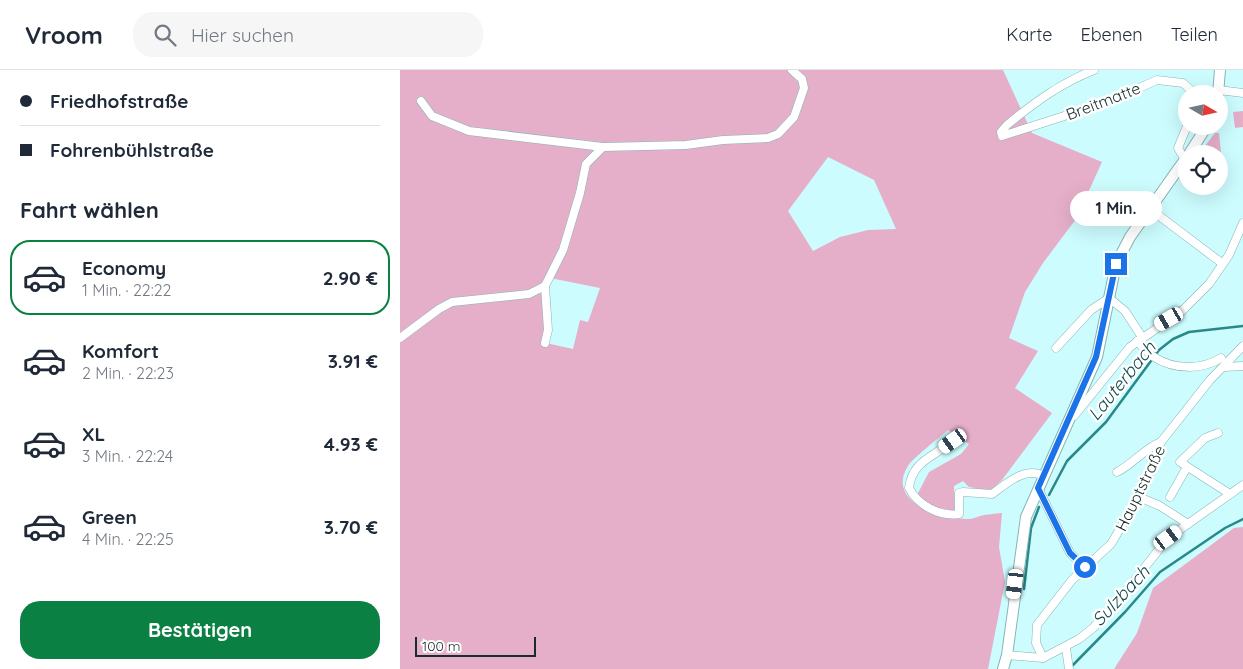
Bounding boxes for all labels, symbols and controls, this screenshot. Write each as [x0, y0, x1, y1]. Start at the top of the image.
search box [133, 12, 483, 57]
text: Vroom [25, 20, 103, 50]
icon: search [151, 21, 179, 49]
text: Hier suchen [191, 23, 294, 47]
text: Karte [1006, 23, 1052, 46]
text: Ebenen [1080, 23, 1143, 46]
text: Teilen [1171, 23, 1218, 46]
street label: Breitmatte [1063, 78, 1143, 124]
north arrow [1178, 85, 1228, 135]
map controls [1178, 85, 1228, 195]
text: Friedhofstraße [50, 89, 188, 113]
text: Fohrenbühlstraße [50, 138, 214, 162]
button: locate [1178, 145, 1228, 195]
callout: 1 Min. [1070, 191, 1162, 226]
text: Fahrt wählen [20, 196, 159, 224]
text: 1 Min. [1095, 198, 1137, 218]
route end [1105, 253, 1127, 275]
icon: car [22, 255, 67, 300]
text: Economy [82, 256, 166, 280]
text: 2.90 € [323, 266, 378, 290]
text: 1 Min. · 22:22 [82, 280, 171, 300]
car [1152, 305, 1185, 333]
water label: Lauterbach [1083, 336, 1161, 425]
icon: car [22, 338, 67, 383]
text: Komfort [82, 339, 159, 363]
text: 3.91 € [328, 349, 378, 373]
text: 2 Min. · 22:23 [82, 363, 174, 383]
icon: car [22, 421, 67, 466]
text: XL [82, 422, 105, 446]
car [936, 426, 969, 456]
text: 4.93 € [324, 432, 378, 456]
street label: Hauptstraße [1111, 442, 1169, 534]
text: 3 Min. · 22:24 [82, 446, 173, 466]
icon: car [22, 504, 67, 549]
text: Green [82, 505, 137, 529]
text: 3.70 € [324, 515, 378, 539]
car [1151, 523, 1184, 553]
text: 4 Min. · 22:25 [82, 529, 174, 549]
route start [1074, 556, 1096, 578]
water label: Sulzbach [1087, 560, 1155, 631]
car [1005, 568, 1024, 600]
button: Bestätigen [20, 601, 380, 659]
scale bar [415, 634, 536, 657]
text: 100 m [422, 637, 460, 655]

